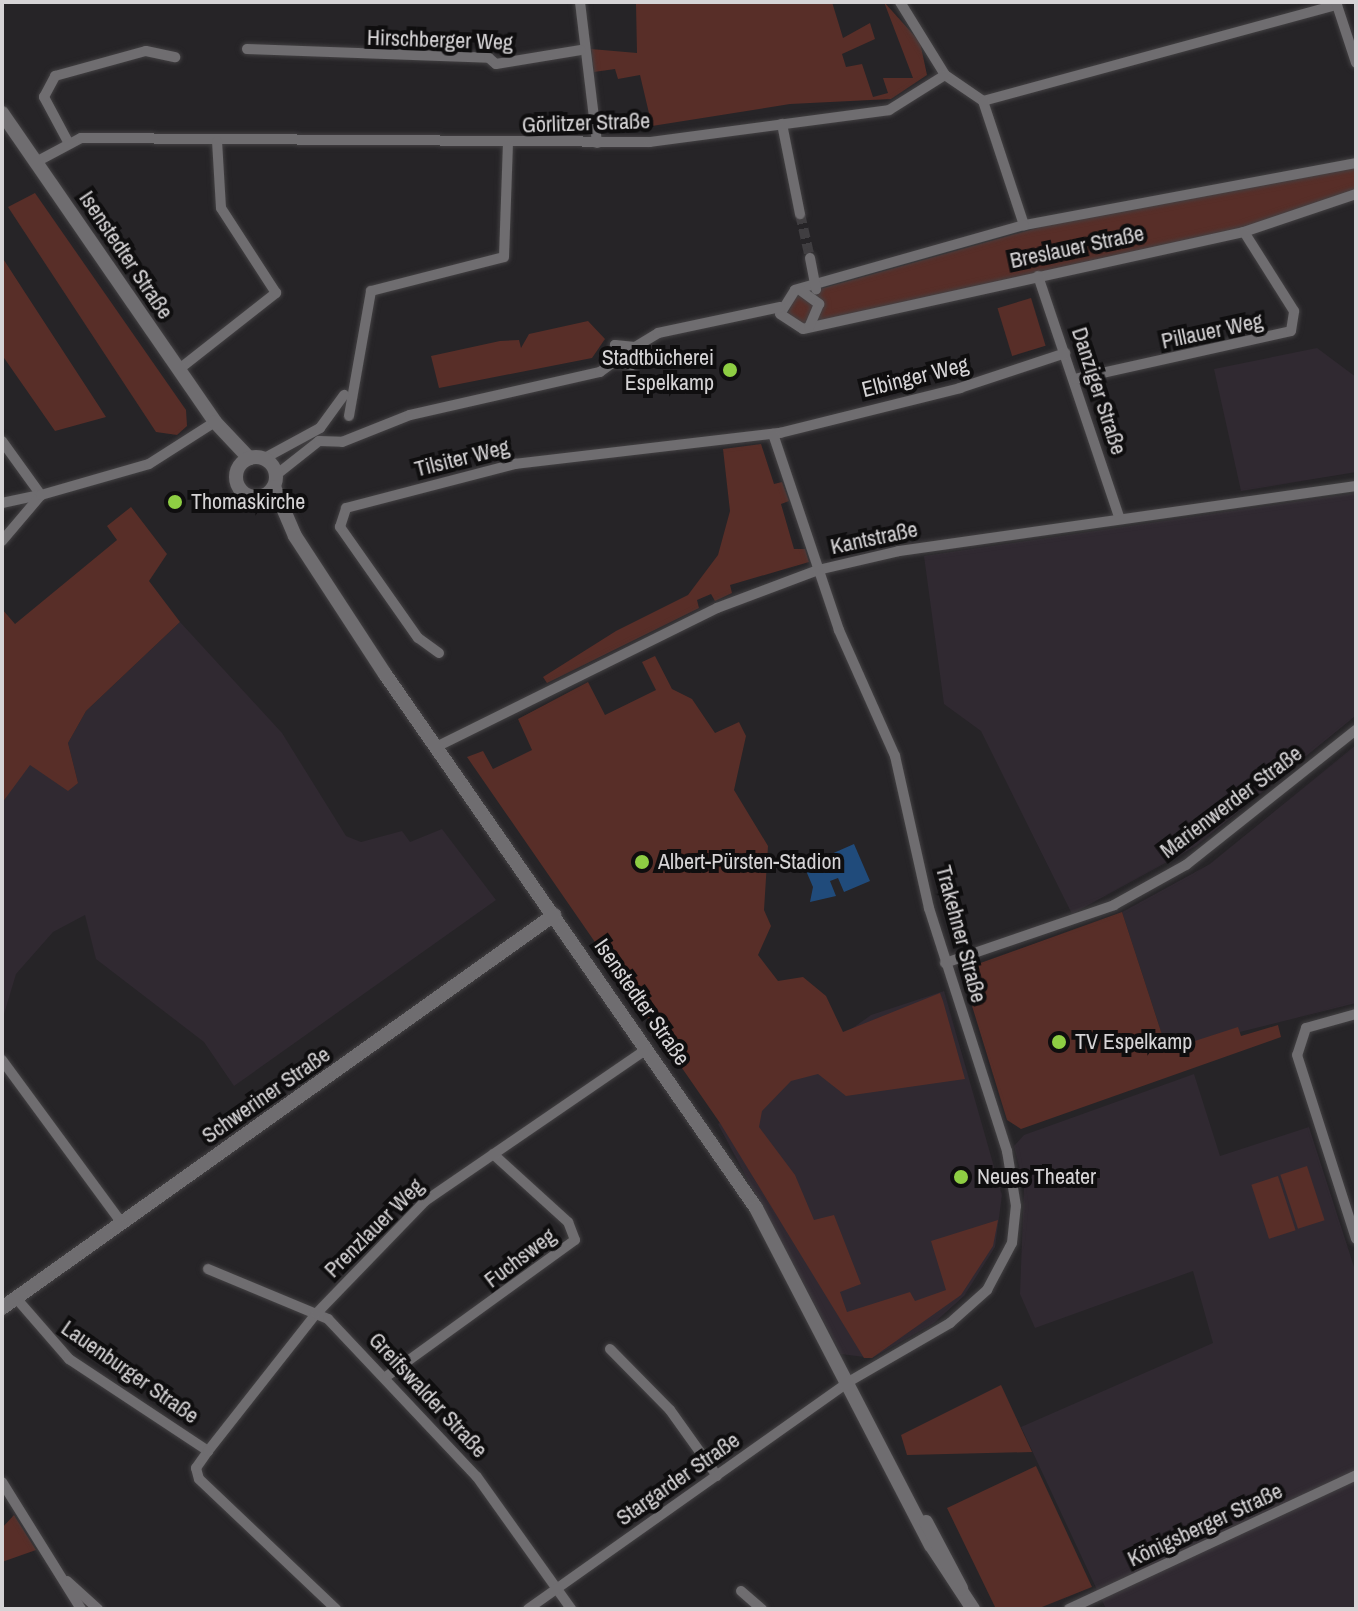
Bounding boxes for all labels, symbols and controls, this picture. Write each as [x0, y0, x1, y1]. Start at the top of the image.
street label: Hirschberger Weg [367, 24, 513, 56]
street label: Görlitzer Straße [521, 108, 651, 138]
street label: Isenstedter Straße [74, 186, 178, 324]
street label: Breslauer Straße [1008, 220, 1146, 274]
street label: Pillauer Weg [1159, 307, 1265, 355]
street label: Danziger Straße [1066, 324, 1132, 458]
place label: Stadtbücherei Espelkamp [602, 344, 714, 396]
street label: Elbinger Weg [859, 351, 971, 403]
marker: Stadtbücherei Espelkamp [721, 361, 739, 379]
street label: Tilsiter Weg [412, 434, 512, 482]
place label: Thomaskirche [191, 489, 305, 515]
marker: Thomaskirche [166, 493, 184, 511]
street label: Kantstraße [828, 516, 920, 560]
street label: Marienwerder Straße [1155, 740, 1307, 864]
place label: Albert-Pürsten-Stadion [658, 849, 842, 875]
marker: Albert-Pürsten-Stadion [633, 853, 651, 871]
street label: Trakehner Straße [930, 863, 992, 1005]
street label: Isenstedter Straße [589, 934, 695, 1070]
place label: TV Espelkamp [1075, 1029, 1192, 1055]
marker: TV Espelkamp [1050, 1033, 1068, 1051]
street label: Schweriner Straße [197, 1041, 335, 1149]
place label: Neues Theater [977, 1164, 1096, 1190]
marker: Neues Theater [952, 1168, 970, 1186]
street label: Prenzlauer Weg [319, 1173, 429, 1283]
street label: Fuchsweg [479, 1223, 561, 1293]
street label: Lauenburger Straße [56, 1315, 204, 1429]
street label: Greifswalder Straße [363, 1327, 493, 1463]
street label: Stargarder Straße [611, 1427, 745, 1531]
street label: Königsberger Straße [1124, 1478, 1286, 1572]

